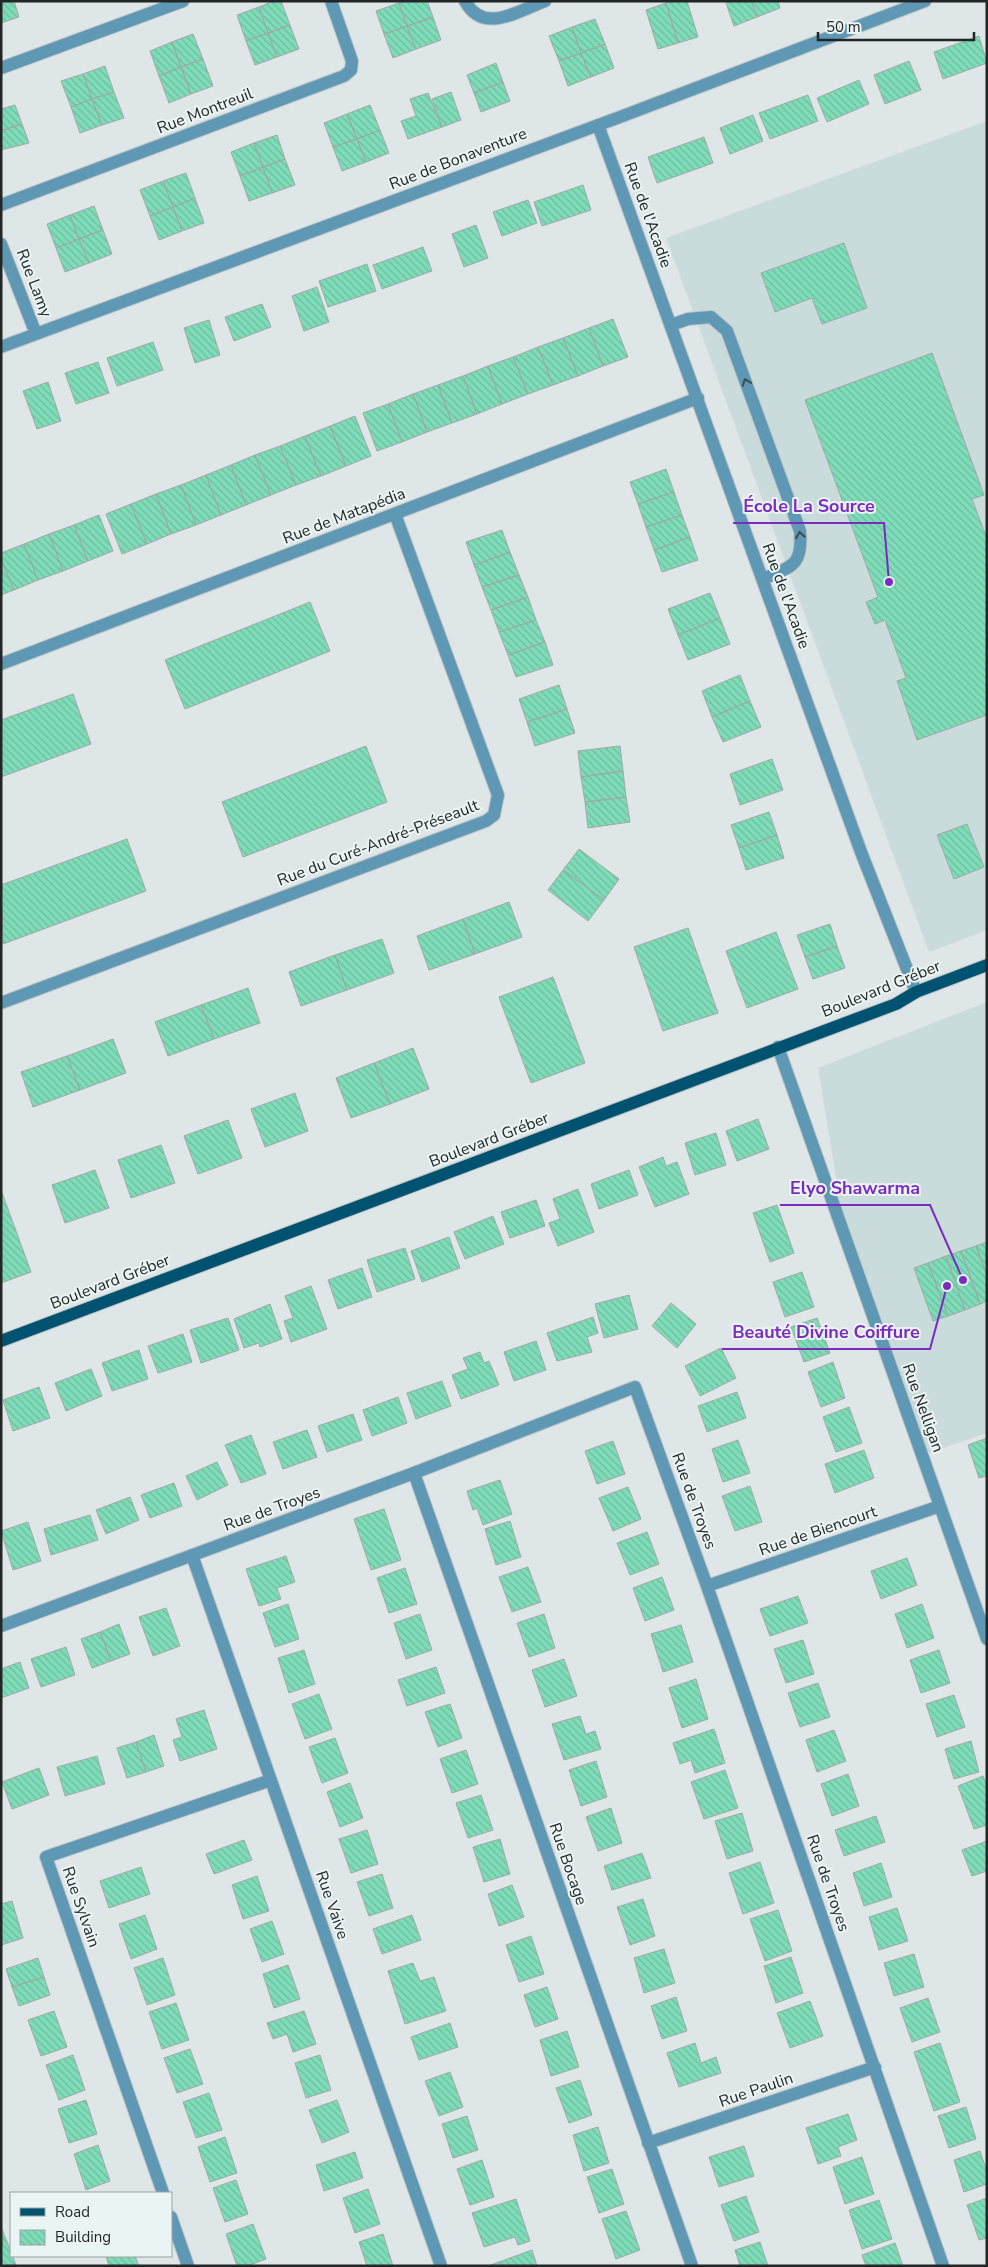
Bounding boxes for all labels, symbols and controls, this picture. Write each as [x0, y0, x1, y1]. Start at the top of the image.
scale bar [818, 10, 974, 42]
text: 50 m [826, 17, 861, 37]
street label: Rue Montreuil [154, 83, 256, 139]
street label: Rue de Bonaventure [386, 123, 530, 195]
street label: Rue de l'Acadie [619, 159, 677, 271]
street label: Rue Lamy [11, 246, 57, 321]
one-way arrow [742, 378, 752, 387]
street label: Rue de Matapédia [279, 482, 409, 550]
callout: École La Source [733, 490, 884, 523]
text: École La Source [743, 494, 875, 518]
one-way arrow [795, 530, 806, 538]
street label: Rue de l'Acadie [757, 540, 815, 652]
street label: Rue du Curé-André-Préseault [274, 794, 482, 892]
street label: Boulevard Gréber [818, 955, 944, 1023]
street label: Boulevard Gréber [426, 1107, 552, 1173]
callout: Elyo Shawarma [780, 1172, 930, 1205]
text: Elyo Shawarma [790, 1176, 920, 1200]
street label: Boulevard Gréber [47, 1249, 173, 1315]
callout: Beauté Divine Coiffure [722, 1316, 930, 1349]
text: Beauté Divine Coiffure [732, 1320, 920, 1344]
street label: Rue Nelligan [897, 1361, 949, 1455]
street label: Rue de Troyes [666, 1450, 722, 1552]
street label: Rue de Troyes [221, 1481, 323, 1537]
street label: Rue de Biencourt [756, 1500, 880, 1561]
street label: Rue Bocage [544, 1820, 592, 1908]
street label: Rue de Troyes [801, 1831, 855, 1935]
street label: Rue Sylvain [57, 1864, 105, 1950]
street label: Rue Vaive [310, 1868, 354, 1942]
street label: Rue Paulin [716, 2067, 796, 2113]
legend [10, 2192, 172, 2257]
text: Road [55, 2202, 90, 2222]
text: Building [55, 2227, 111, 2247]

